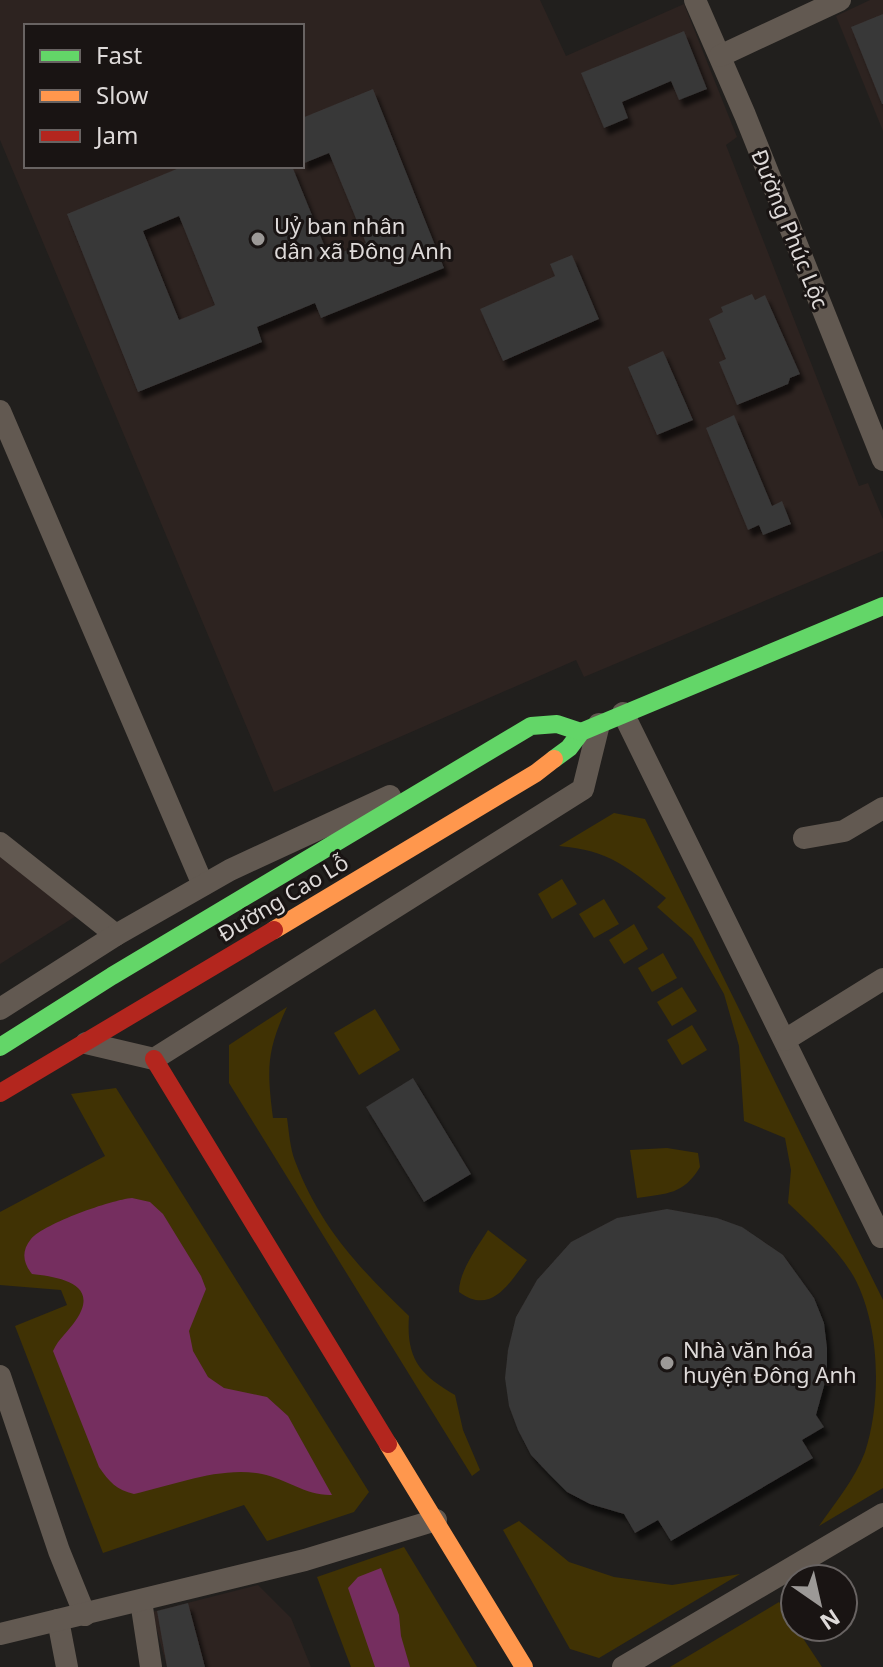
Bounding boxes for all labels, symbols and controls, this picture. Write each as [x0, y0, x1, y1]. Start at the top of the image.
legend [24, 24, 304, 168]
text: Fast [96, 38, 142, 71]
text: Slow [96, 78, 148, 111]
text: Jam [94, 118, 138, 151]
street label: Đường Phúc Lộc [745, 144, 837, 313]
place label: Uỷ ban nhân dân xã Đông Anh [274, 210, 452, 265]
marker: Uỷ ban nhân dân xã Đông Anh [249, 230, 267, 248]
street label: Đường Cao Lỗ [212, 846, 353, 948]
place label: Nhà văn hóa huyện Đông Anh [683, 1334, 857, 1389]
marker: Nhà văn hóa huyện Đông Anh [658, 1354, 676, 1372]
north arrow [779, 1563, 859, 1643]
text: N [815, 1603, 847, 1638]

